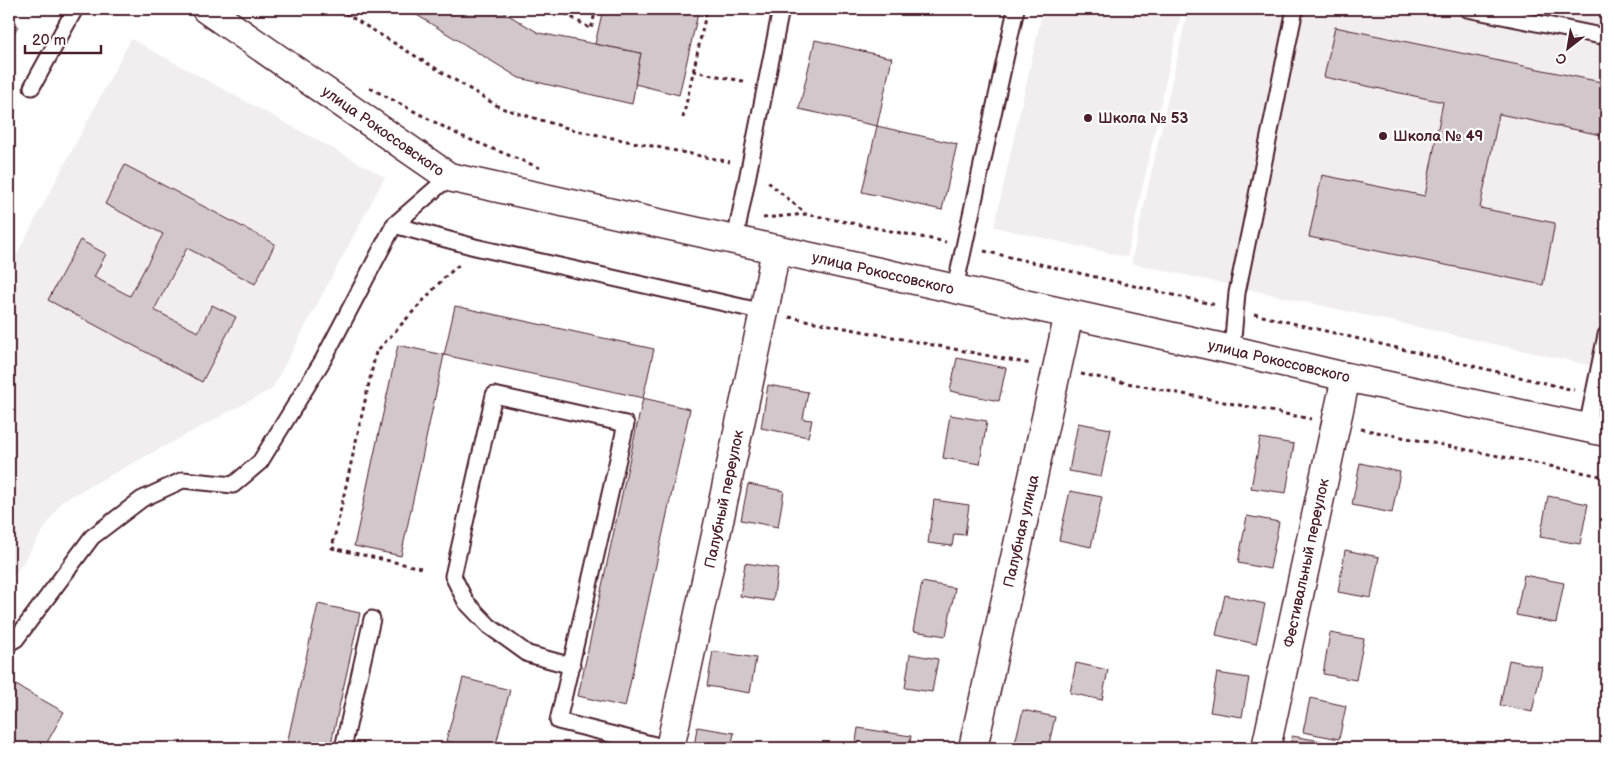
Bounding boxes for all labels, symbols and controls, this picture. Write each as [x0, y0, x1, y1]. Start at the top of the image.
scale bar [25, 22, 101, 54]
north arrow [1542, 22, 1592, 72]
text: 20 m [32, 31, 66, 50]
text: С [1553, 49, 1570, 69]
street label: улица Рокоссовского [318, 82, 448, 181]
place label: Школа № 53 [1098, 109, 1188, 128]
marker: Школа № 53 [1082, 112, 1094, 124]
place label: Школа № 49 [1393, 127, 1483, 146]
marker: Школа № 49 [1377, 130, 1389, 142]
street label: улица Рокоссовского [810, 248, 956, 299]
street label: улица Рокоссовского [1206, 336, 1352, 387]
street label: Палубный переулок [701, 428, 748, 570]
street label: Палубная улица [999, 473, 1044, 589]
street label: Фестивальный переулок [1279, 477, 1334, 649]

